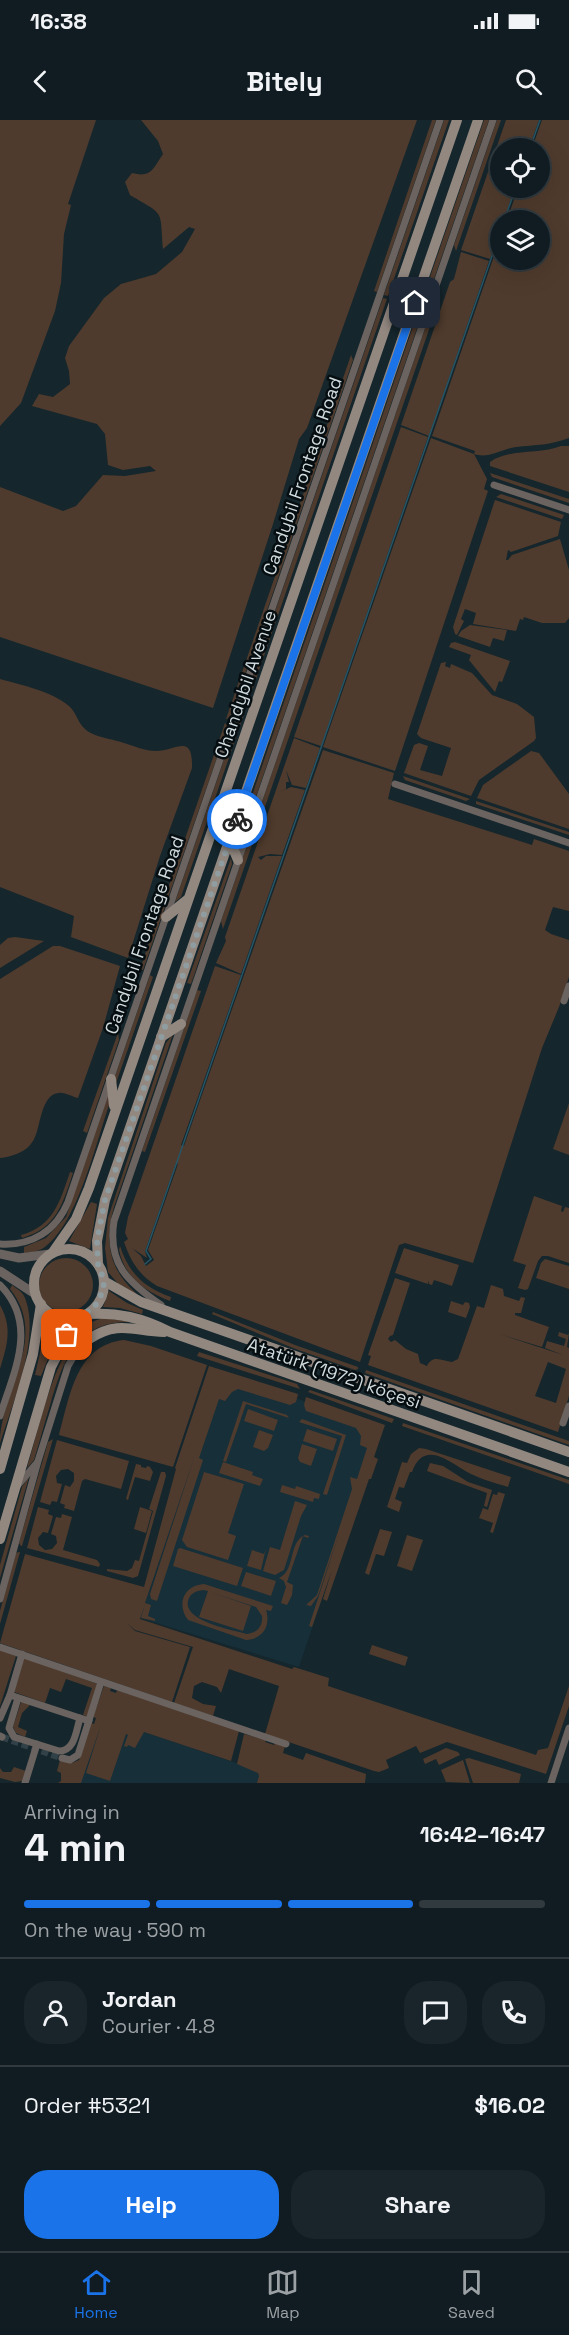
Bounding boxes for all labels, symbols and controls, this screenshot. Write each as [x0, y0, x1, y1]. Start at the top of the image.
text: 16:38 [30, 7, 87, 35]
text: Bitely [246, 64, 323, 99]
icon: back [24, 65, 57, 98]
icon: search [512, 65, 545, 98]
map controls [490, 138, 550, 270]
button: locate [490, 138, 550, 198]
button: layers [490, 210, 550, 270]
pin [389, 277, 440, 328]
icon: home [398, 286, 431, 319]
street label: Candybil Frontage Road [257, 374, 347, 578]
street label: Chandybil Avenue [209, 607, 281, 761]
courier [207, 789, 267, 849]
icon: bike [221, 803, 254, 836]
street label: Candybil Frontage Road [99, 833, 189, 1037]
pin [41, 1309, 92, 1360]
icon: bag [50, 1318, 83, 1351]
street label: Atatürk (1972) köçesi [244, 1333, 424, 1413]
text: Arriving in [24, 1799, 120, 1825]
text: 16:42–16:47 [420, 1820, 545, 1848]
text: 4 min [24, 1823, 126, 1872]
text: On the way · 590 m [24, 1917, 206, 1943]
button: person [24, 1981, 87, 2044]
button: chat [404, 1981, 467, 2044]
button: phone [482, 1981, 545, 2044]
text: Jordan [102, 1985, 177, 2013]
text: Courier · 4.8 [102, 2013, 215, 2039]
text: Order #5321 [24, 2091, 151, 2119]
text: $16.02 [475, 2091, 545, 2119]
button: Help [24, 2170, 279, 2239]
button: Share [291, 2170, 545, 2239]
tab: Home [74, 2266, 118, 2323]
tab: Map [266, 2266, 300, 2323]
tab: Saved [448, 2266, 495, 2323]

